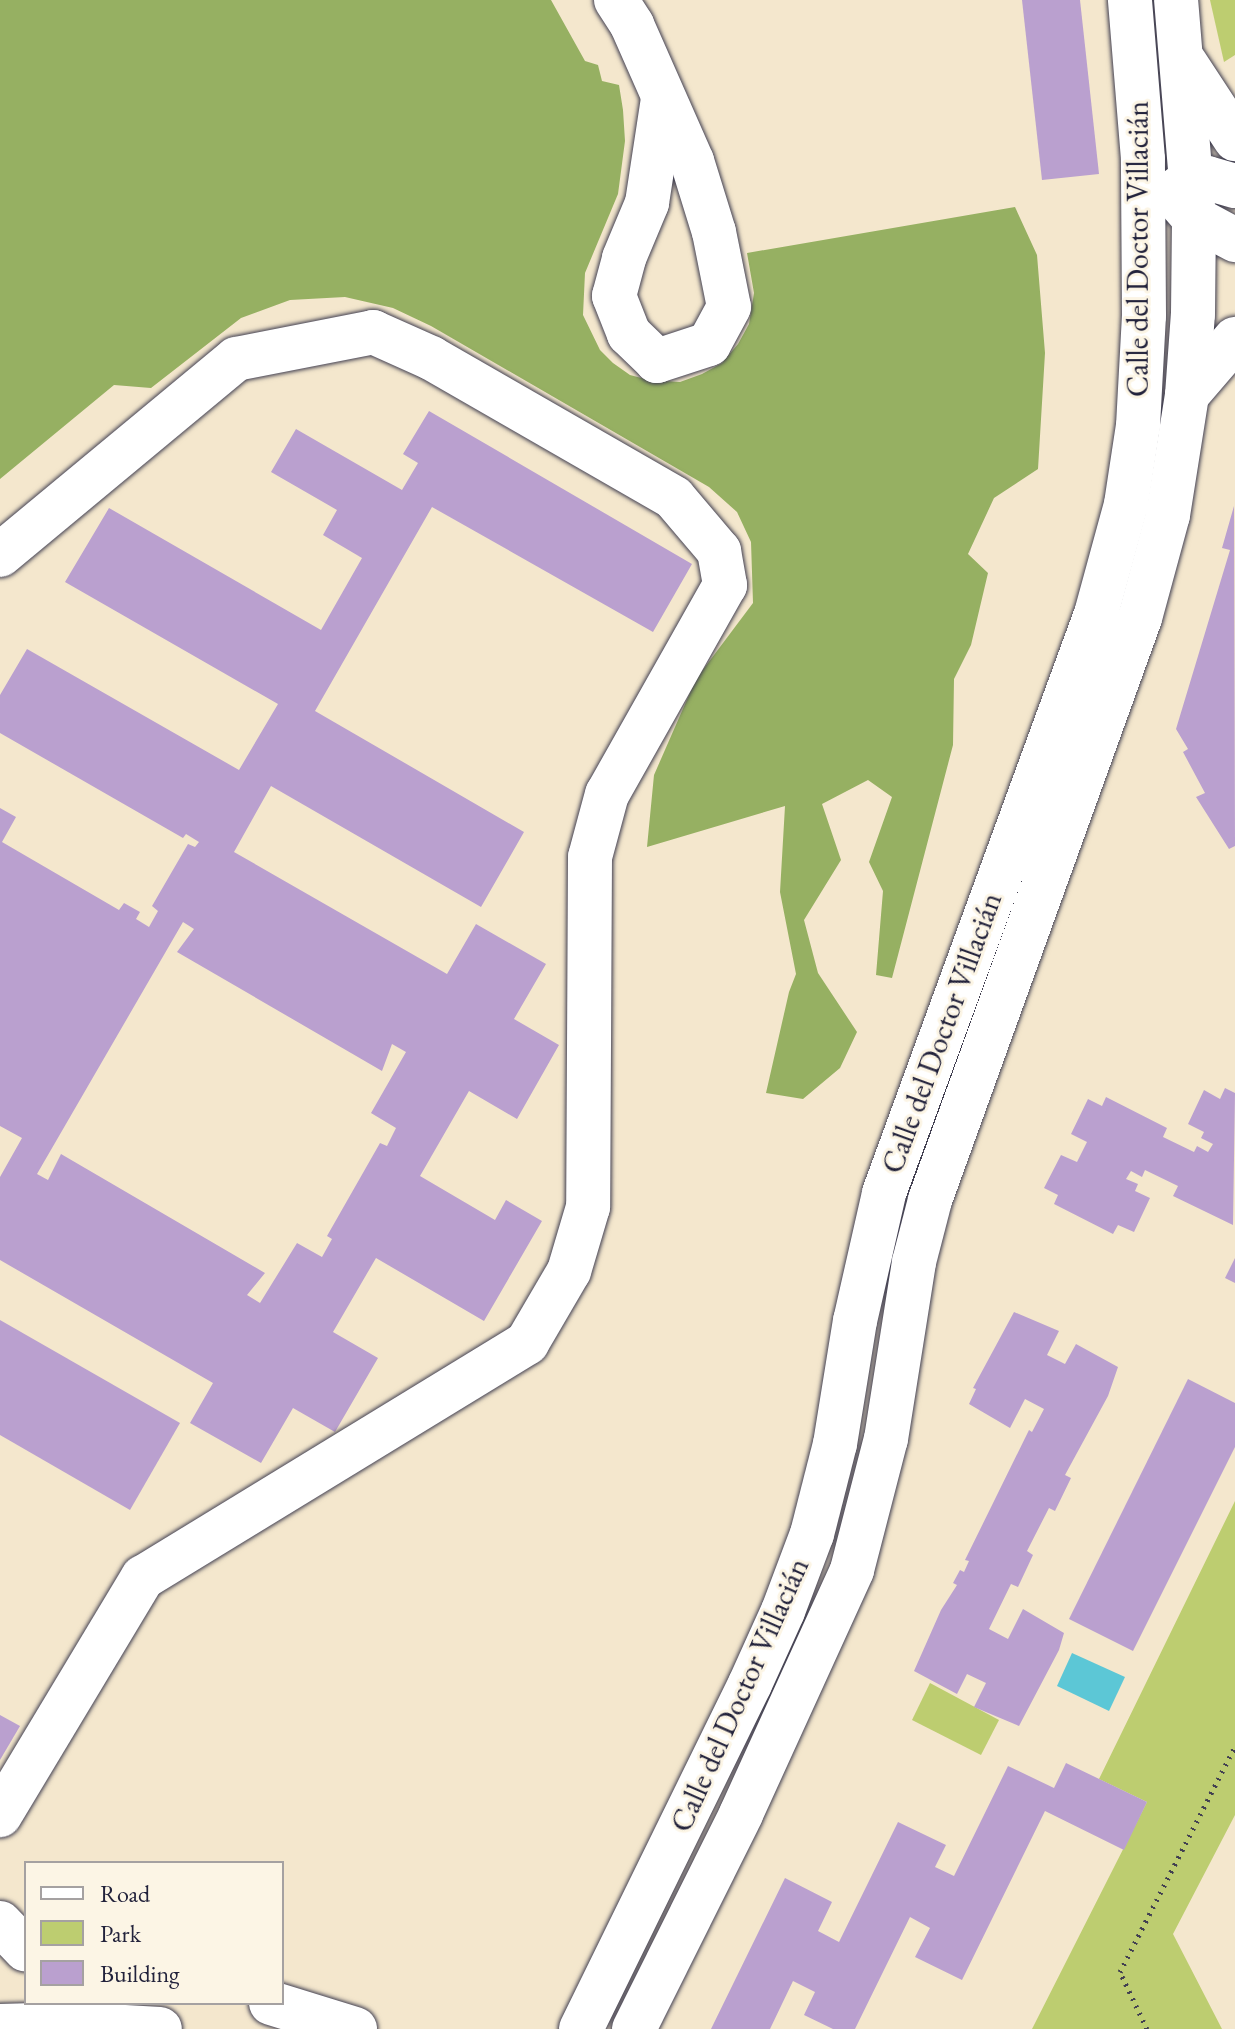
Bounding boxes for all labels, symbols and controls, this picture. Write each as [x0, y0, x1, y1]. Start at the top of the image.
street label: Calle del Doctor Villacián [1120, 101, 1156, 397]
street label: Calle del Doctor Villacián [874, 888, 1010, 1178]
street label: Calle del Doctor Villacián [663, 1552, 817, 1838]
legend [24, 1861, 284, 2005]
text: Road [100, 1878, 150, 1909]
text: Park [100, 1918, 141, 1949]
text: Building [100, 1958, 180, 1989]

